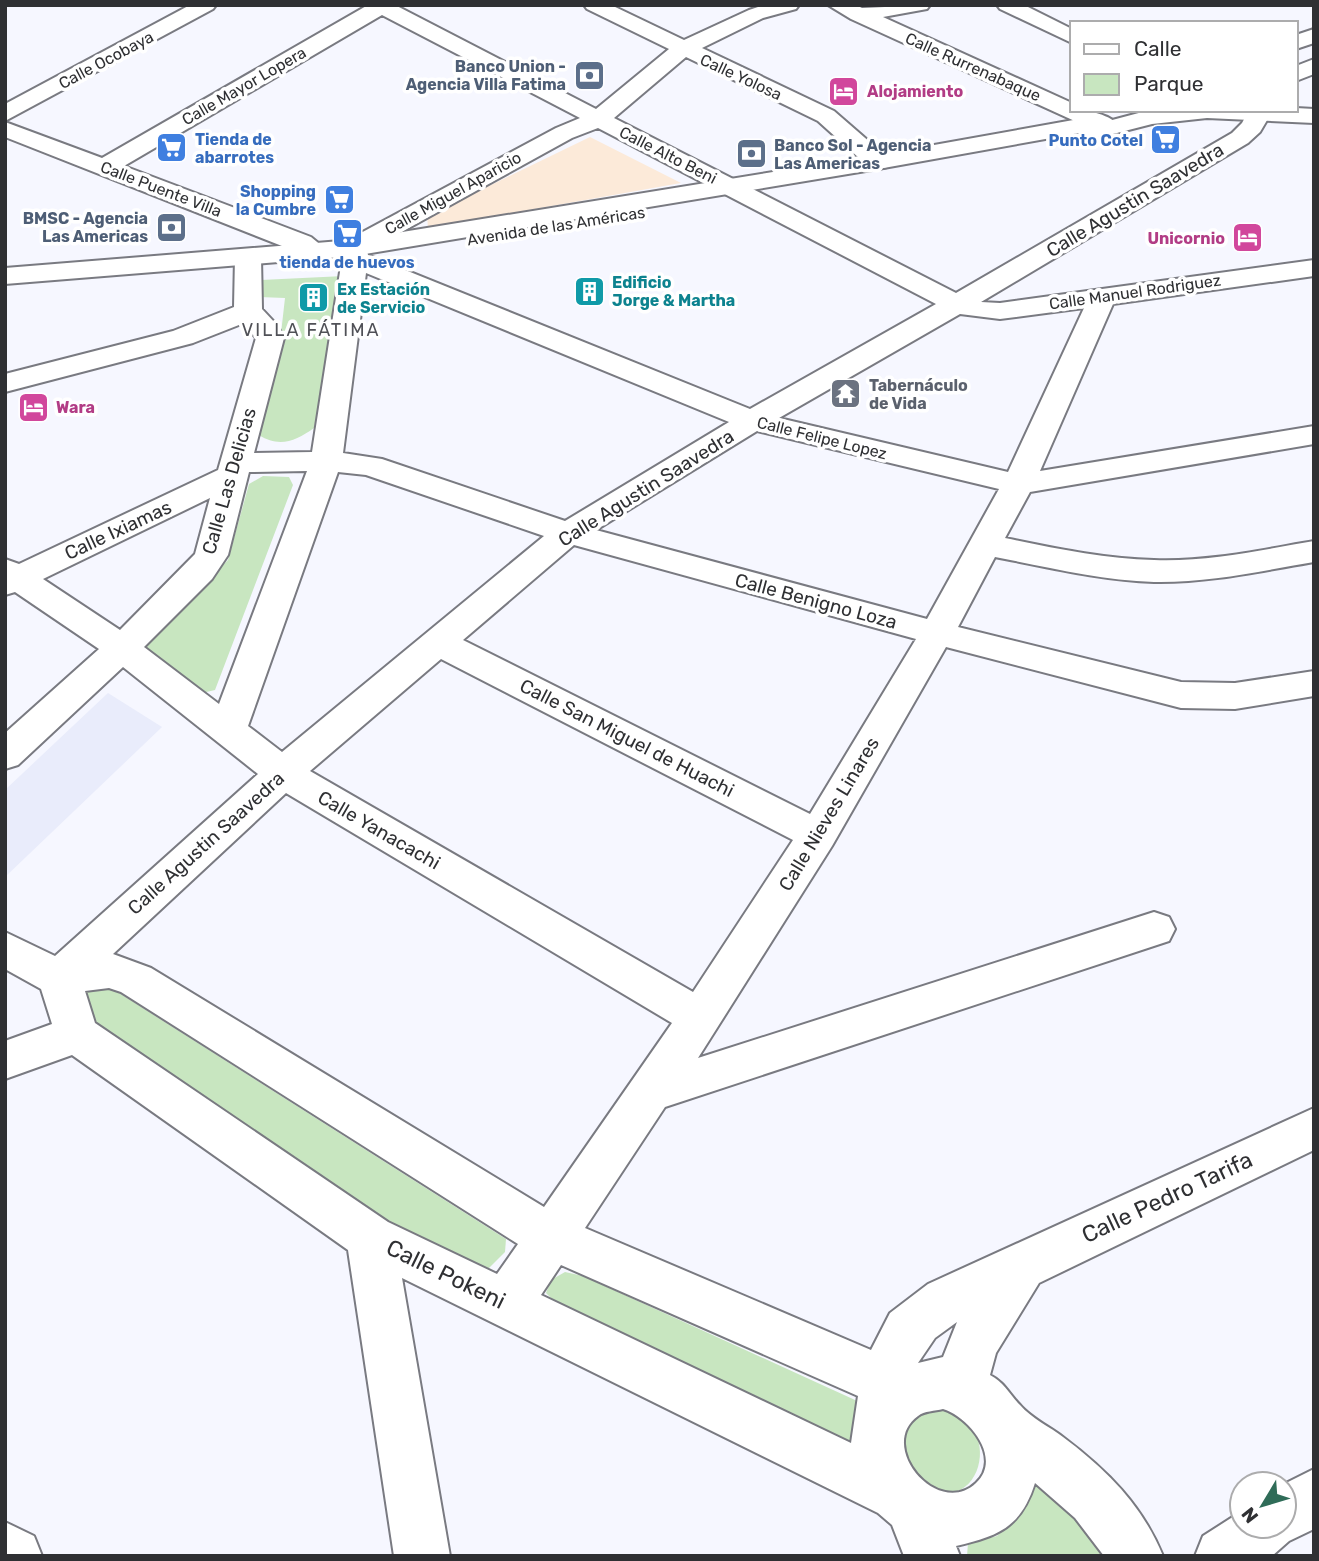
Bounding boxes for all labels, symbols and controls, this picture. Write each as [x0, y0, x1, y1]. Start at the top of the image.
legend [1070, 21, 1298, 112]
street label: Calle Ocobaya [55, 27, 157, 93]
street label: Calle Rurrenabaque [902, 29, 1044, 105]
text: Calle [1134, 36, 1182, 61]
street label: Calle Mayor Lopera [179, 43, 309, 129]
street label: Calle Yolosa [697, 50, 785, 104]
place label: Banco Union - Agencia Villa Fatima [406, 57, 566, 94]
bank icon: Banco Union - Agencia Villa Fatima [572, 58, 606, 92]
text: Parque [1134, 71, 1204, 96]
hotel icon: Alojamiento [827, 74, 861, 108]
place label: Alojamiento [867, 82, 964, 101]
street label: Calle Alto Beni [616, 122, 720, 188]
supermarket icon: Punto Cotel [1149, 123, 1183, 157]
place label: Tienda de abarrotes [195, 130, 274, 167]
supermarket icon: Tienda de abarrotes [155, 131, 189, 165]
place label: Punto Cotel [1049, 131, 1143, 150]
place label: Banco Sol - Agencia Las Americas [774, 136, 931, 173]
bank icon: Banco Sol - Agencia Las Americas [734, 137, 768, 171]
street label: Calle Agustin Saavedra [1042, 138, 1228, 262]
street label: Calle Miguel Aparicio [381, 148, 525, 238]
street label: Calle Puente Villa [98, 157, 224, 221]
place label: Shopping la Cumbre [236, 182, 316, 219]
supermarket icon: Shopping la Cumbre [322, 183, 356, 217]
street label: Avenida de las Américas [466, 203, 646, 249]
place label: BMSC - Agencia Las Americas [23, 209, 148, 246]
bank icon: BMSC - Agencia Las Americas [154, 210, 188, 244]
supermarket icon: tienda de huevos [330, 216, 364, 250]
hotel icon: Unicornio [1231, 221, 1265, 255]
place label: Unicornio [1147, 229, 1225, 248]
place label: tienda de huevos [279, 253, 415, 272]
street label: Calle Manuel Rodriguez [1048, 271, 1222, 313]
place label: Edificio Jorge & Martha [612, 273, 735, 310]
building icon: Edificio Jorge & Martha [572, 274, 606, 308]
place label: Ex Estación de Servicio [337, 280, 430, 317]
building icon: Ex Estación de Servicio [297, 281, 331, 315]
district label: VILLA FÁTIMA [241, 319, 381, 341]
place label: Tabernáculo de Vida [869, 376, 968, 413]
temple icon: Tabernáculo de Vida [829, 377, 863, 411]
hotel icon: Wara [16, 390, 50, 424]
place label: Wara [56, 398, 95, 417]
street label: Calle Las Delicias [197, 405, 261, 557]
street label: Calle Felipe Lopez [755, 413, 889, 463]
street label: Calle Agustin Saavedra [554, 425, 738, 551]
street label: Calle Ixiamas [61, 495, 175, 565]
street label: Calle Benigno Loza [732, 568, 900, 634]
street label: Calle San Miguel de Huachi [516, 674, 738, 802]
street label: Calle Nieves Linares [774, 733, 884, 895]
street label: Calle Agustin Saavedra [123, 767, 289, 919]
street label: Calle Yanacachi [314, 786, 444, 874]
street label: Calle Pedro Tarifa [1077, 1145, 1257, 1249]
street label: Calle Pokeni [382, 1233, 510, 1315]
north arrow [1228, 1470, 1298, 1540]
text: N [1237, 1503, 1263, 1528]

